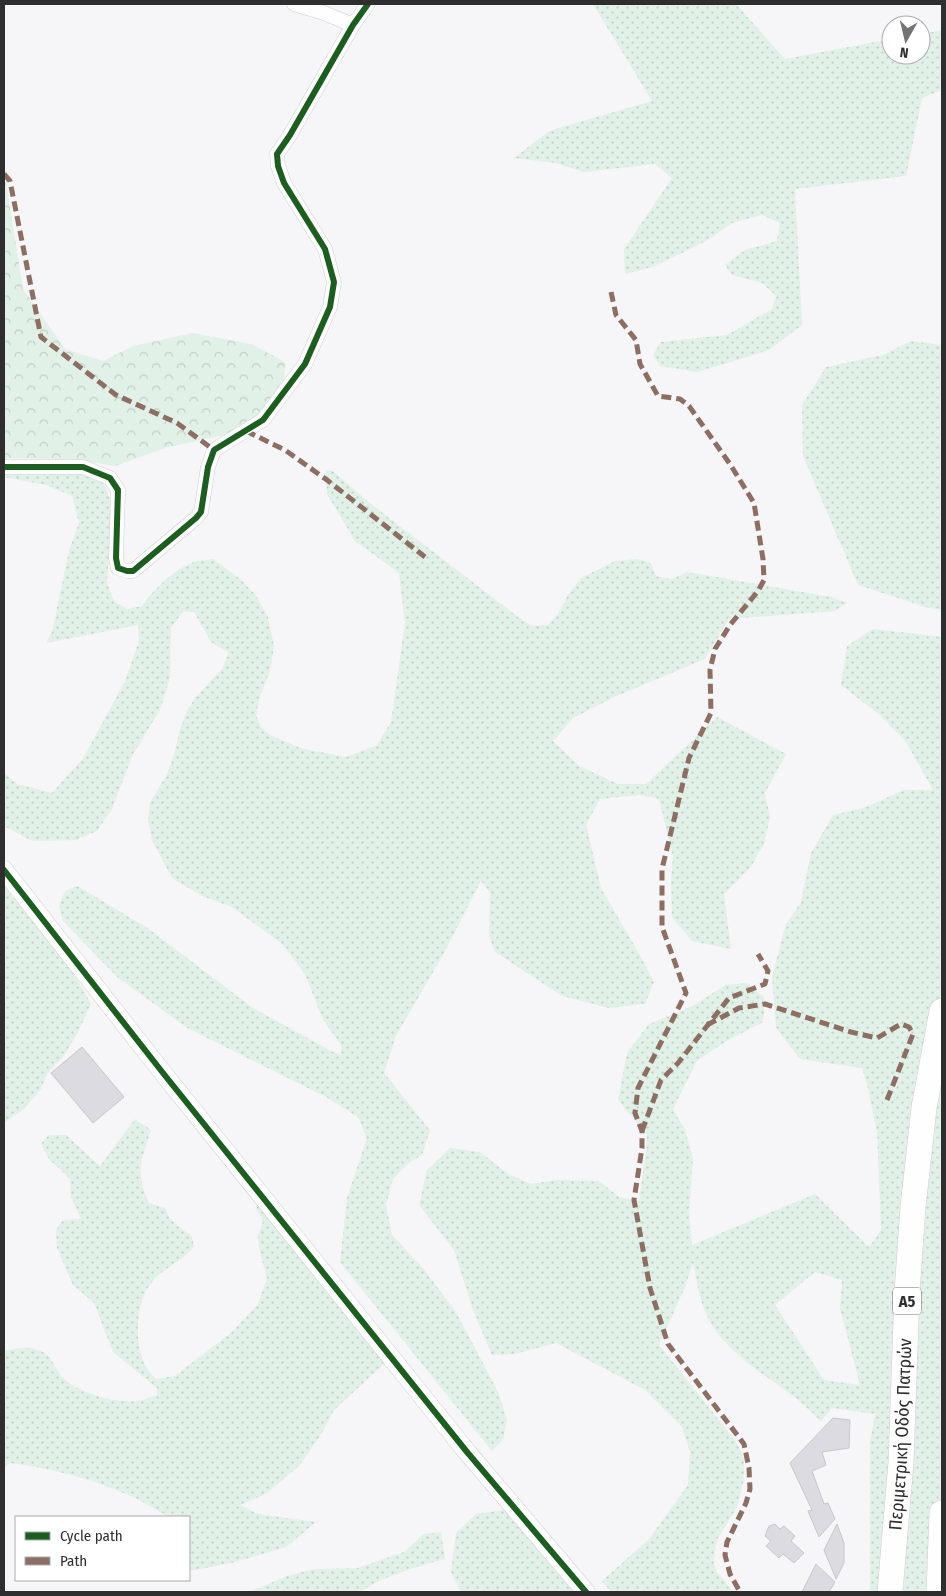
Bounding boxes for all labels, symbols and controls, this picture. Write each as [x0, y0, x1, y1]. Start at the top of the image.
north arrow [881, 15, 931, 65]
text: N [899, 43, 910, 61]
road number: Α5 [893, 1288, 921, 1314]
street label: Περιμετρική Οδός Πατρών [884, 1338, 916, 1531]
legend [15, 1516, 190, 1581]
text: Cycle path [60, 1527, 123, 1545]
text: Path [60, 1552, 87, 1570]

